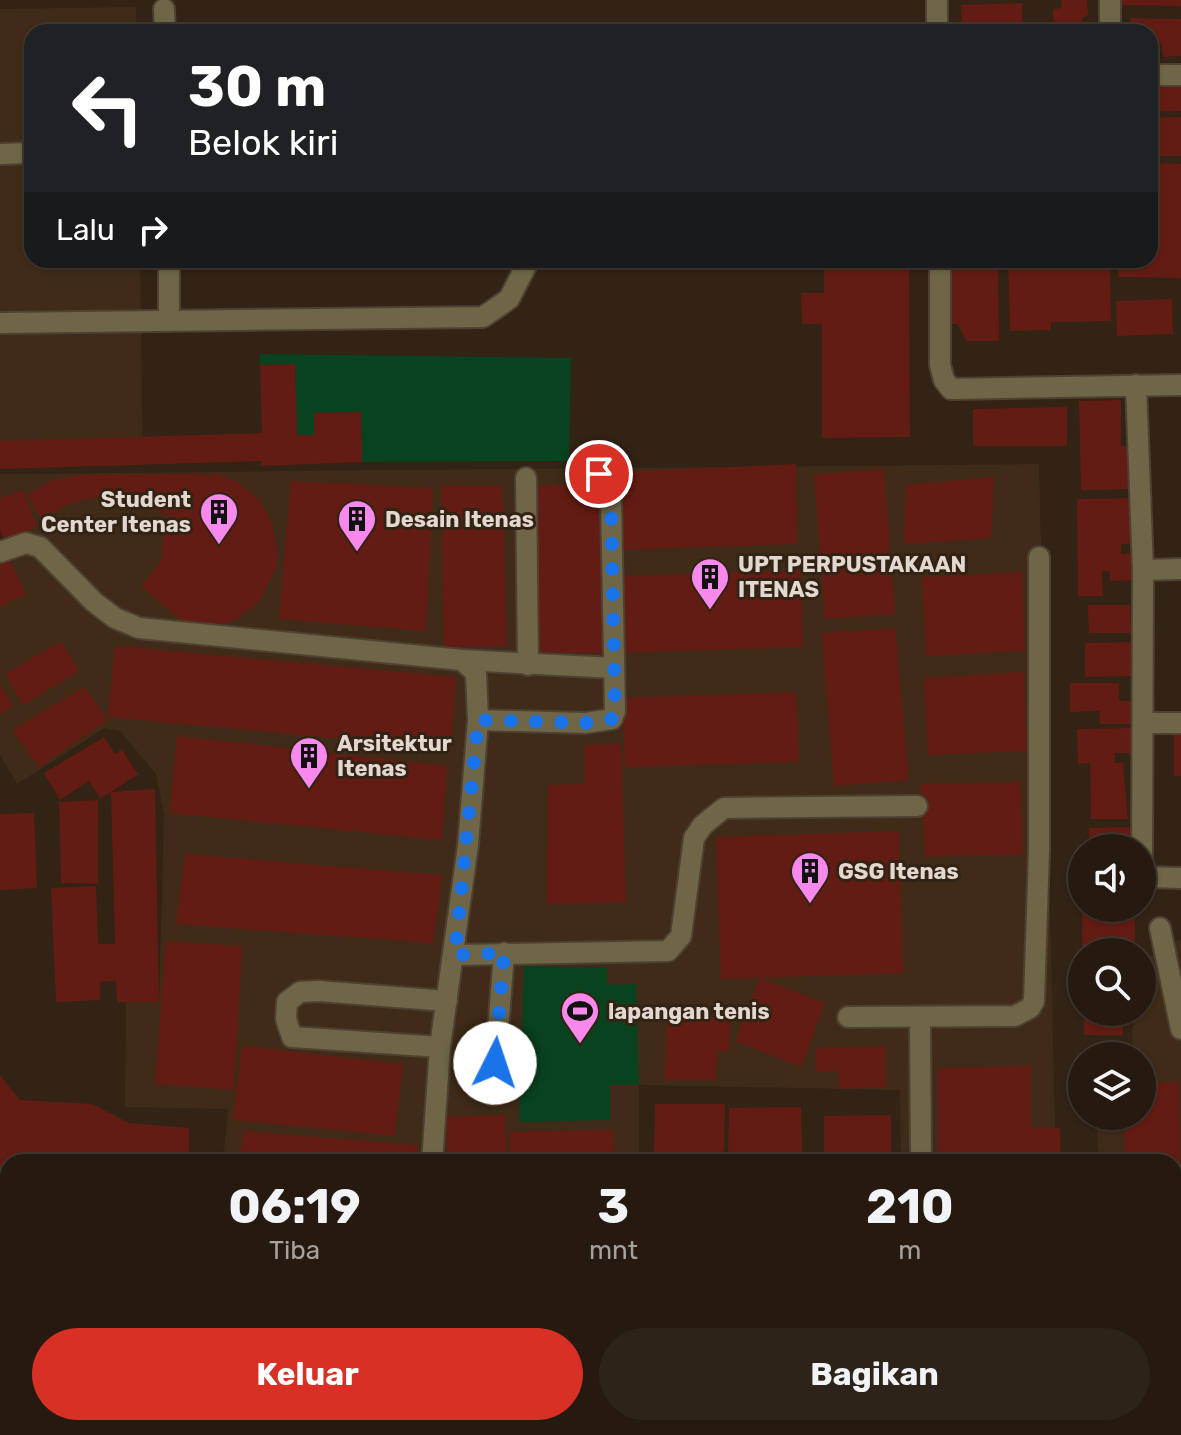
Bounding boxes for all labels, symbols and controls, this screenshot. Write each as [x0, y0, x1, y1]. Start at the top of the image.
text: 30 m [188, 54, 326, 120]
icon: left [56, 56, 160, 160]
text: Belok kiri [188, 121, 338, 164]
icon: right [131, 208, 175, 252]
text: Lalu [56, 212, 115, 248]
pin [565, 440, 633, 508]
icon: arrive [577, 452, 621, 496]
place label: Student Center Itenas [41, 486, 191, 538]
building icon: Student Center Itenas [198, 491, 240, 546]
building icon: Desain Itenas [336, 498, 378, 553]
place label: Desain Itenas [385, 506, 534, 533]
place label: UPT PERPUSTAKAAN ITENAS [738, 551, 966, 603]
building icon: UPT PERPUSTAKAAN ITENAS [689, 556, 731, 611]
place label: Arsitektur Itenas [337, 730, 452, 782]
building icon: Arsitektur Itenas [288, 735, 330, 790]
map controls [1068, 834, 1156, 1130]
button: sound [1068, 834, 1156, 922]
building icon: GSG Itenas [789, 850, 831, 905]
place label: GSG Itenas [838, 858, 959, 885]
button: search [1068, 938, 1156, 1026]
sports icon: lapangan tenis [559, 990, 601, 1045]
place label: lapangan tenis [608, 998, 770, 1025]
position arrow [453, 1021, 537, 1105]
button: layers [1068, 1042, 1156, 1130]
text: 06:19 [228, 1178, 361, 1235]
text: 3 [598, 1178, 629, 1235]
text: 210 [866, 1178, 954, 1235]
text: Tiba [269, 1235, 320, 1266]
text: mnt [589, 1235, 638, 1266]
text: m [898, 1235, 921, 1266]
button: Keluar [32, 1328, 583, 1420]
button: Bagikan [599, 1328, 1150, 1420]

